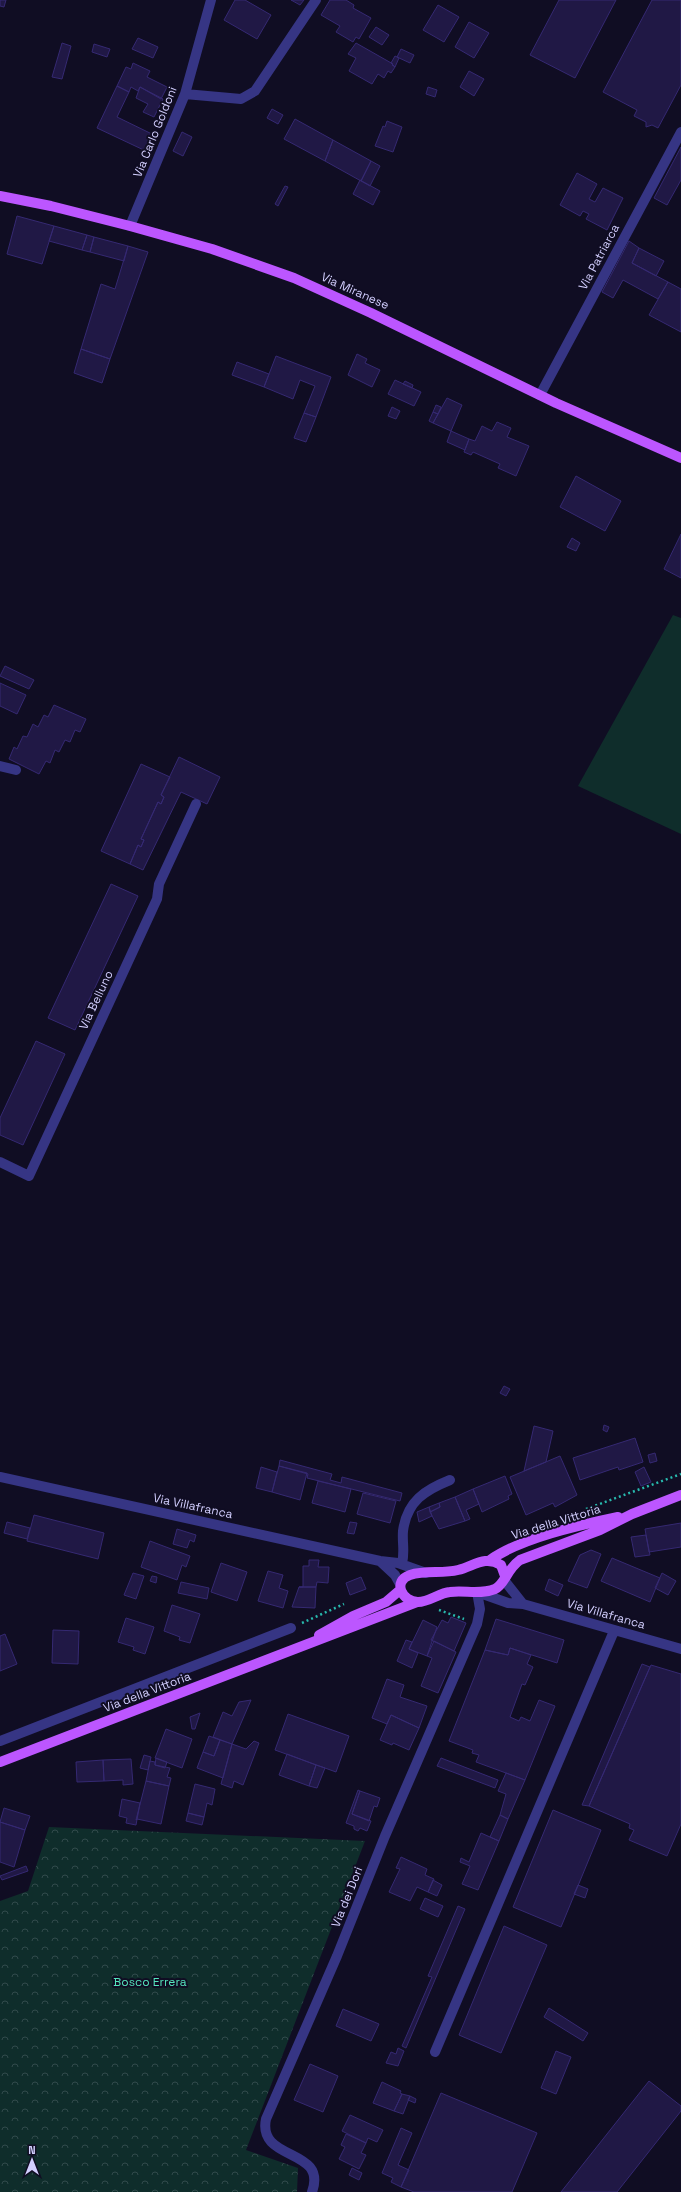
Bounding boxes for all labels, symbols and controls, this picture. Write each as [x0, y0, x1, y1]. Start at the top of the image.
street label: Via Carlo Goldoni [129, 84, 181, 180]
street label: Via Patriarca [575, 221, 623, 293]
street label: Via Miranese [319, 269, 391, 313]
street label: Via Belluno [75, 968, 117, 1032]
street label: Via Villafranca [152, 1490, 234, 1522]
street label: Via della Vittoria [509, 1501, 603, 1543]
street label: Via Villafranca [565, 1595, 647, 1633]
street label: Via della Vittoria [101, 1668, 193, 1716]
street label: Via dei Dori [328, 1864, 366, 1930]
park label: Bosco Errera [113, 1974, 187, 1990]
north arrow [12, 2140, 52, 2180]
text: N [28, 2143, 36, 2157]

